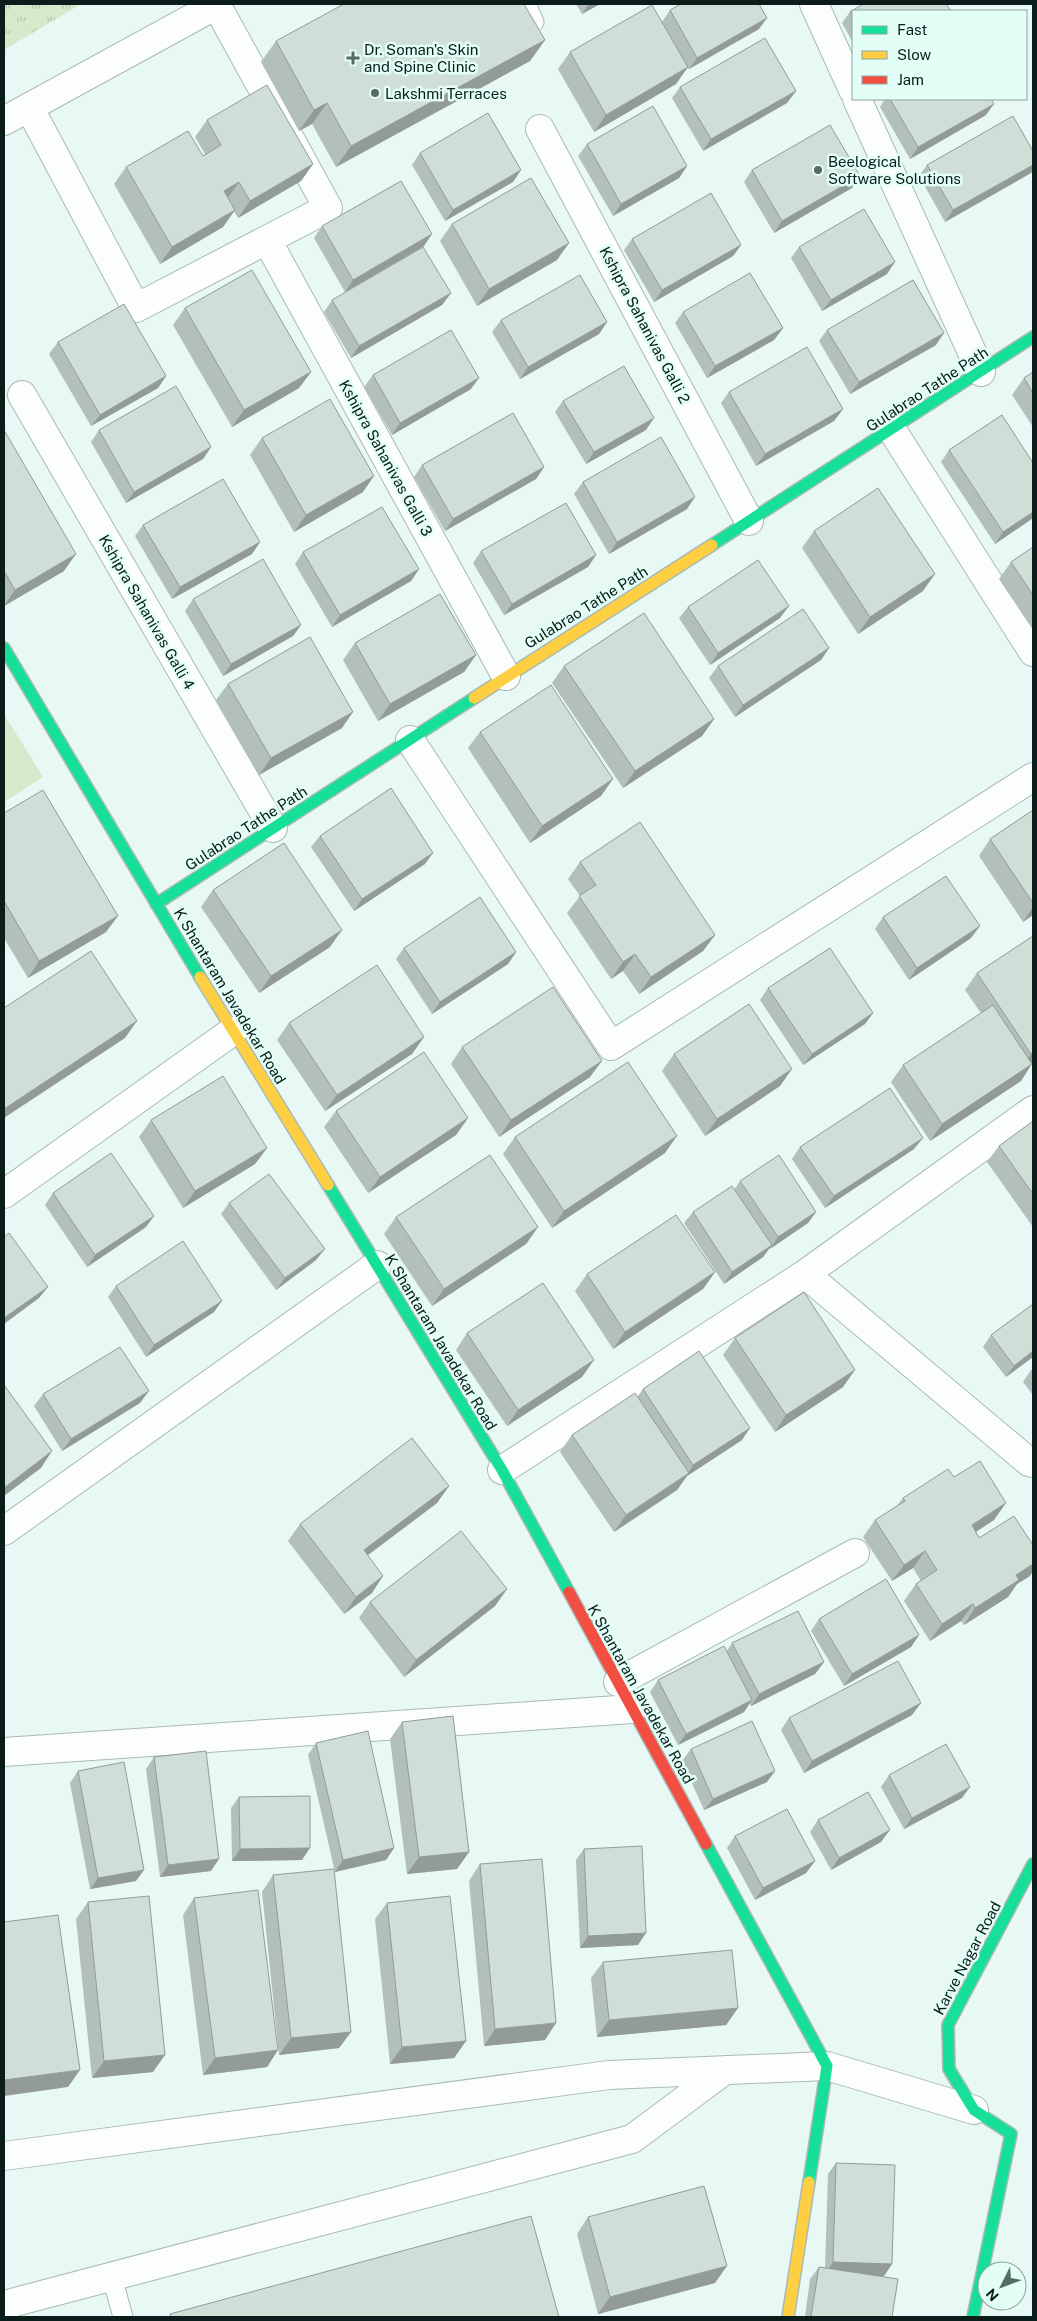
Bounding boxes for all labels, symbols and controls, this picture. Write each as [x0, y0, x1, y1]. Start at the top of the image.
legend [852, 10, 1027, 100]
text: Fast [897, 21, 927, 38]
place label: Dr. Soman's Skin and Spine Clinic [364, 41, 478, 75]
text: Slow [897, 46, 932, 63]
marker: Dr. Soman's Skin and Spine Clinic [346, 51, 360, 65]
text: Jam [897, 71, 924, 88]
place label: Lakshmi Terraces [385, 85, 507, 102]
marker: Lakshmi Terraces [369, 87, 381, 99]
place label: Beelogical Software Solutions [828, 153, 961, 187]
marker: Beelogical Software Solutions [812, 164, 824, 176]
street label: Kshipra Sahanivas Galli 2 [596, 244, 694, 406]
street label: Gulabrao Tathe Path [863, 343, 991, 435]
street label: Kshipra Sahanivas Galli 3 [336, 377, 436, 539]
street label: Kshipra Sahanivas Galli 4 [96, 532, 198, 692]
street label: Gulabrao Tathe Path [521, 562, 651, 652]
street label: Gulabrao Tathe Path [182, 782, 310, 874]
street label: K Shantaram Javadekar Road [171, 905, 289, 1087]
street label: K Shantaram Javadekar Road [382, 1251, 500, 1433]
street label: K Shantaram Javadekar Road [585, 1601, 697, 1787]
street label: Karve Nagar Road [930, 1898, 1004, 2018]
north arrow [977, 2261, 1027, 2311]
text: N [983, 2285, 1002, 2304]

